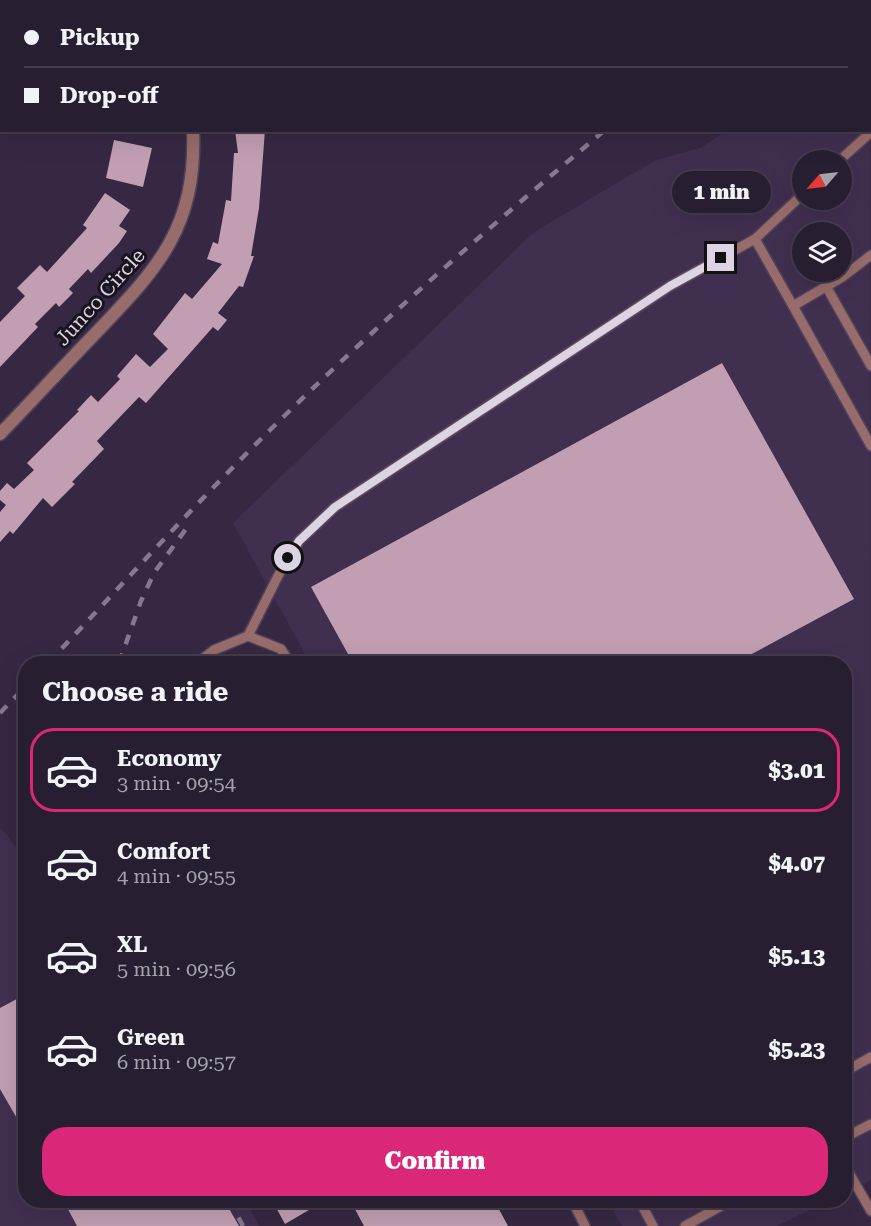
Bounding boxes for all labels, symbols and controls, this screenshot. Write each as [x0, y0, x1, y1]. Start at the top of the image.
text: Pickup [60, 25, 140, 50]
text: Drop-off [60, 83, 158, 108]
north arrow [792, 150, 852, 210]
map controls [792, 150, 852, 282]
callout: 1 min [672, 171, 771, 213]
text: 1 min [693, 180, 750, 204]
button: layers [792, 222, 852, 282]
street label: Junco Circle [50, 244, 150, 350]
route end [707, 244, 734, 271]
route start [274, 544, 301, 571]
text: Choose a ride [42, 676, 228, 708]
icon: car [45, 743, 99, 797]
text: Economy [117, 746, 221, 771]
text: $3.01 [768, 758, 825, 783]
text: 3 min · 09:54 [117, 771, 236, 795]
icon: car [45, 836, 99, 890]
text: Comfort [117, 839, 210, 864]
text: $4.07 [768, 851, 825, 876]
text: 4 min · 09:55 [117, 864, 236, 888]
icon: car [45, 929, 99, 983]
text: XL [117, 932, 147, 957]
text: $5.13 [768, 944, 825, 969]
text: 5 min · 09:56 [117, 957, 236, 981]
icon: car [45, 1022, 99, 1076]
text: Green [117, 1025, 185, 1050]
text: $5.23 [768, 1037, 825, 1062]
text: 6 min · 09:57 [117, 1050, 236, 1074]
button: Confirm [42, 1127, 828, 1196]

